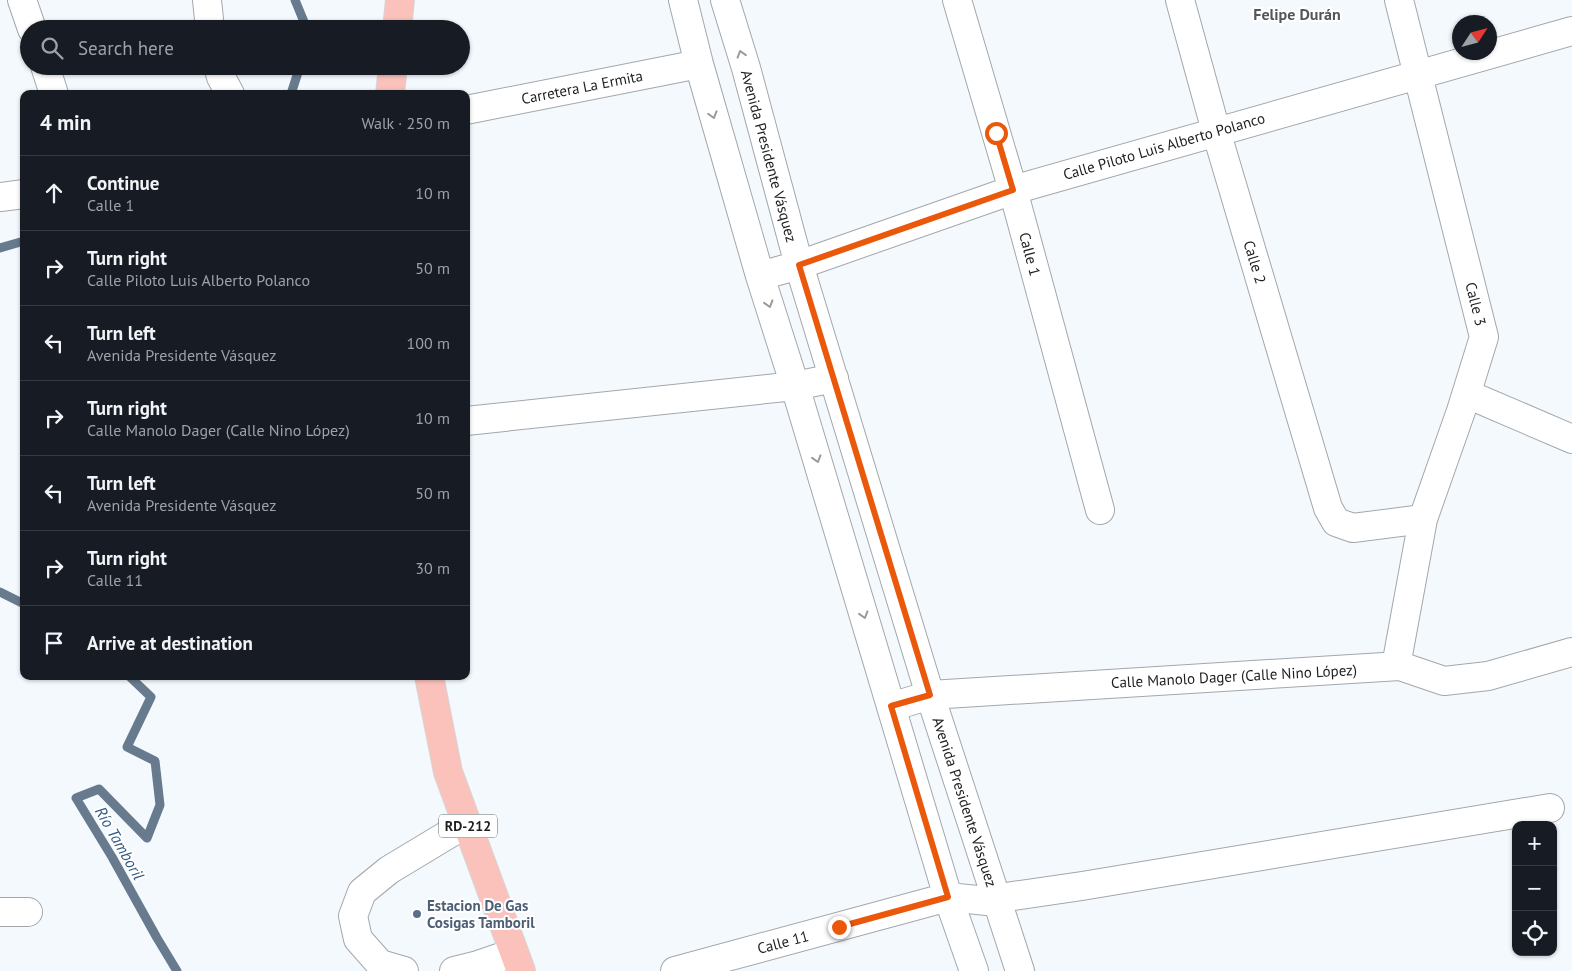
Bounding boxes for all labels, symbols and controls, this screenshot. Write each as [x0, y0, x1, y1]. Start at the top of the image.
district label: Felipe Durán [1253, 4, 1341, 24]
north arrow [1452, 15, 1497, 60]
search box [20, 20, 470, 75]
icon: search [38, 34, 66, 62]
text: Search here [78, 36, 174, 60]
one-way arrow [737, 50, 747, 59]
street label: Carretera La Ermita [520, 66, 644, 108]
street label: Avenida Presidente Vásquez [737, 68, 801, 244]
street label: Calle Piloto Luis Alberto Polanco [1061, 108, 1267, 184]
text: 4 min [40, 109, 91, 136]
one-way arrow [708, 110, 718, 118]
text: Walk · 250 m [361, 113, 450, 133]
route start [985, 122, 1008, 145]
text: Continue [87, 171, 159, 195]
icon: ahead [40, 179, 68, 207]
text: 10 m [415, 183, 450, 203]
text: Calle 1 [87, 195, 134, 215]
street label: Calle 1 [1015, 230, 1045, 278]
street label: Calle 2 [1239, 238, 1271, 286]
text: Turn right [87, 246, 167, 270]
icon: right [40, 254, 68, 282]
text: 50 m [415, 258, 450, 278]
text: Calle Piloto Luis Alberto Polanco [87, 270, 310, 290]
street label: Calle 3 [1461, 280, 1491, 328]
one-way arrow [763, 300, 773, 308]
text: Turn left [87, 321, 156, 345]
icon: left [40, 329, 68, 357]
text: 100 m [407, 333, 450, 353]
text: Avenida Presidente Vásquez [87, 345, 276, 365]
text: Turn right [87, 396, 167, 420]
icon: right [40, 404, 68, 432]
text: 10 m [415, 408, 450, 428]
text: Calle Manolo Dager (Calle Nino López) [87, 420, 350, 440]
one-way arrow [811, 455, 821, 463]
text: Turn left [87, 471, 156, 495]
icon: left [40, 479, 68, 507]
text: 50 m [415, 483, 450, 503]
text: Avenida Presidente Vásquez [87, 495, 276, 515]
text: Turn right [87, 546, 167, 570]
icon: right [40, 554, 68, 582]
text: 30 m [415, 558, 450, 578]
text: Calle 11 [87, 570, 143, 590]
one-way arrow [858, 610, 868, 619]
icon: arrive [40, 629, 68, 657]
text: Arrive at destination [87, 631, 253, 655]
street label: Calle Manolo Dager (Calle Nino López) [1111, 660, 1357, 692]
street label: Avenida Presidente Vásquez [929, 715, 1001, 889]
water label: Río Tamboril [91, 803, 149, 884]
road number: RD-212 [439, 814, 497, 838]
map controls [1512, 821, 1557, 956]
button: + [1512, 821, 1557, 866]
button: − [1512, 866, 1557, 911]
place label: Estacion De Gas Cosigas Tamboril [427, 896, 535, 932]
marker: Estacion De Gas Cosigas Tamboril [411, 908, 423, 920]
button: locate [1512, 911, 1557, 956]
route end [828, 916, 851, 939]
street label: Calle 11 [755, 926, 811, 958]

